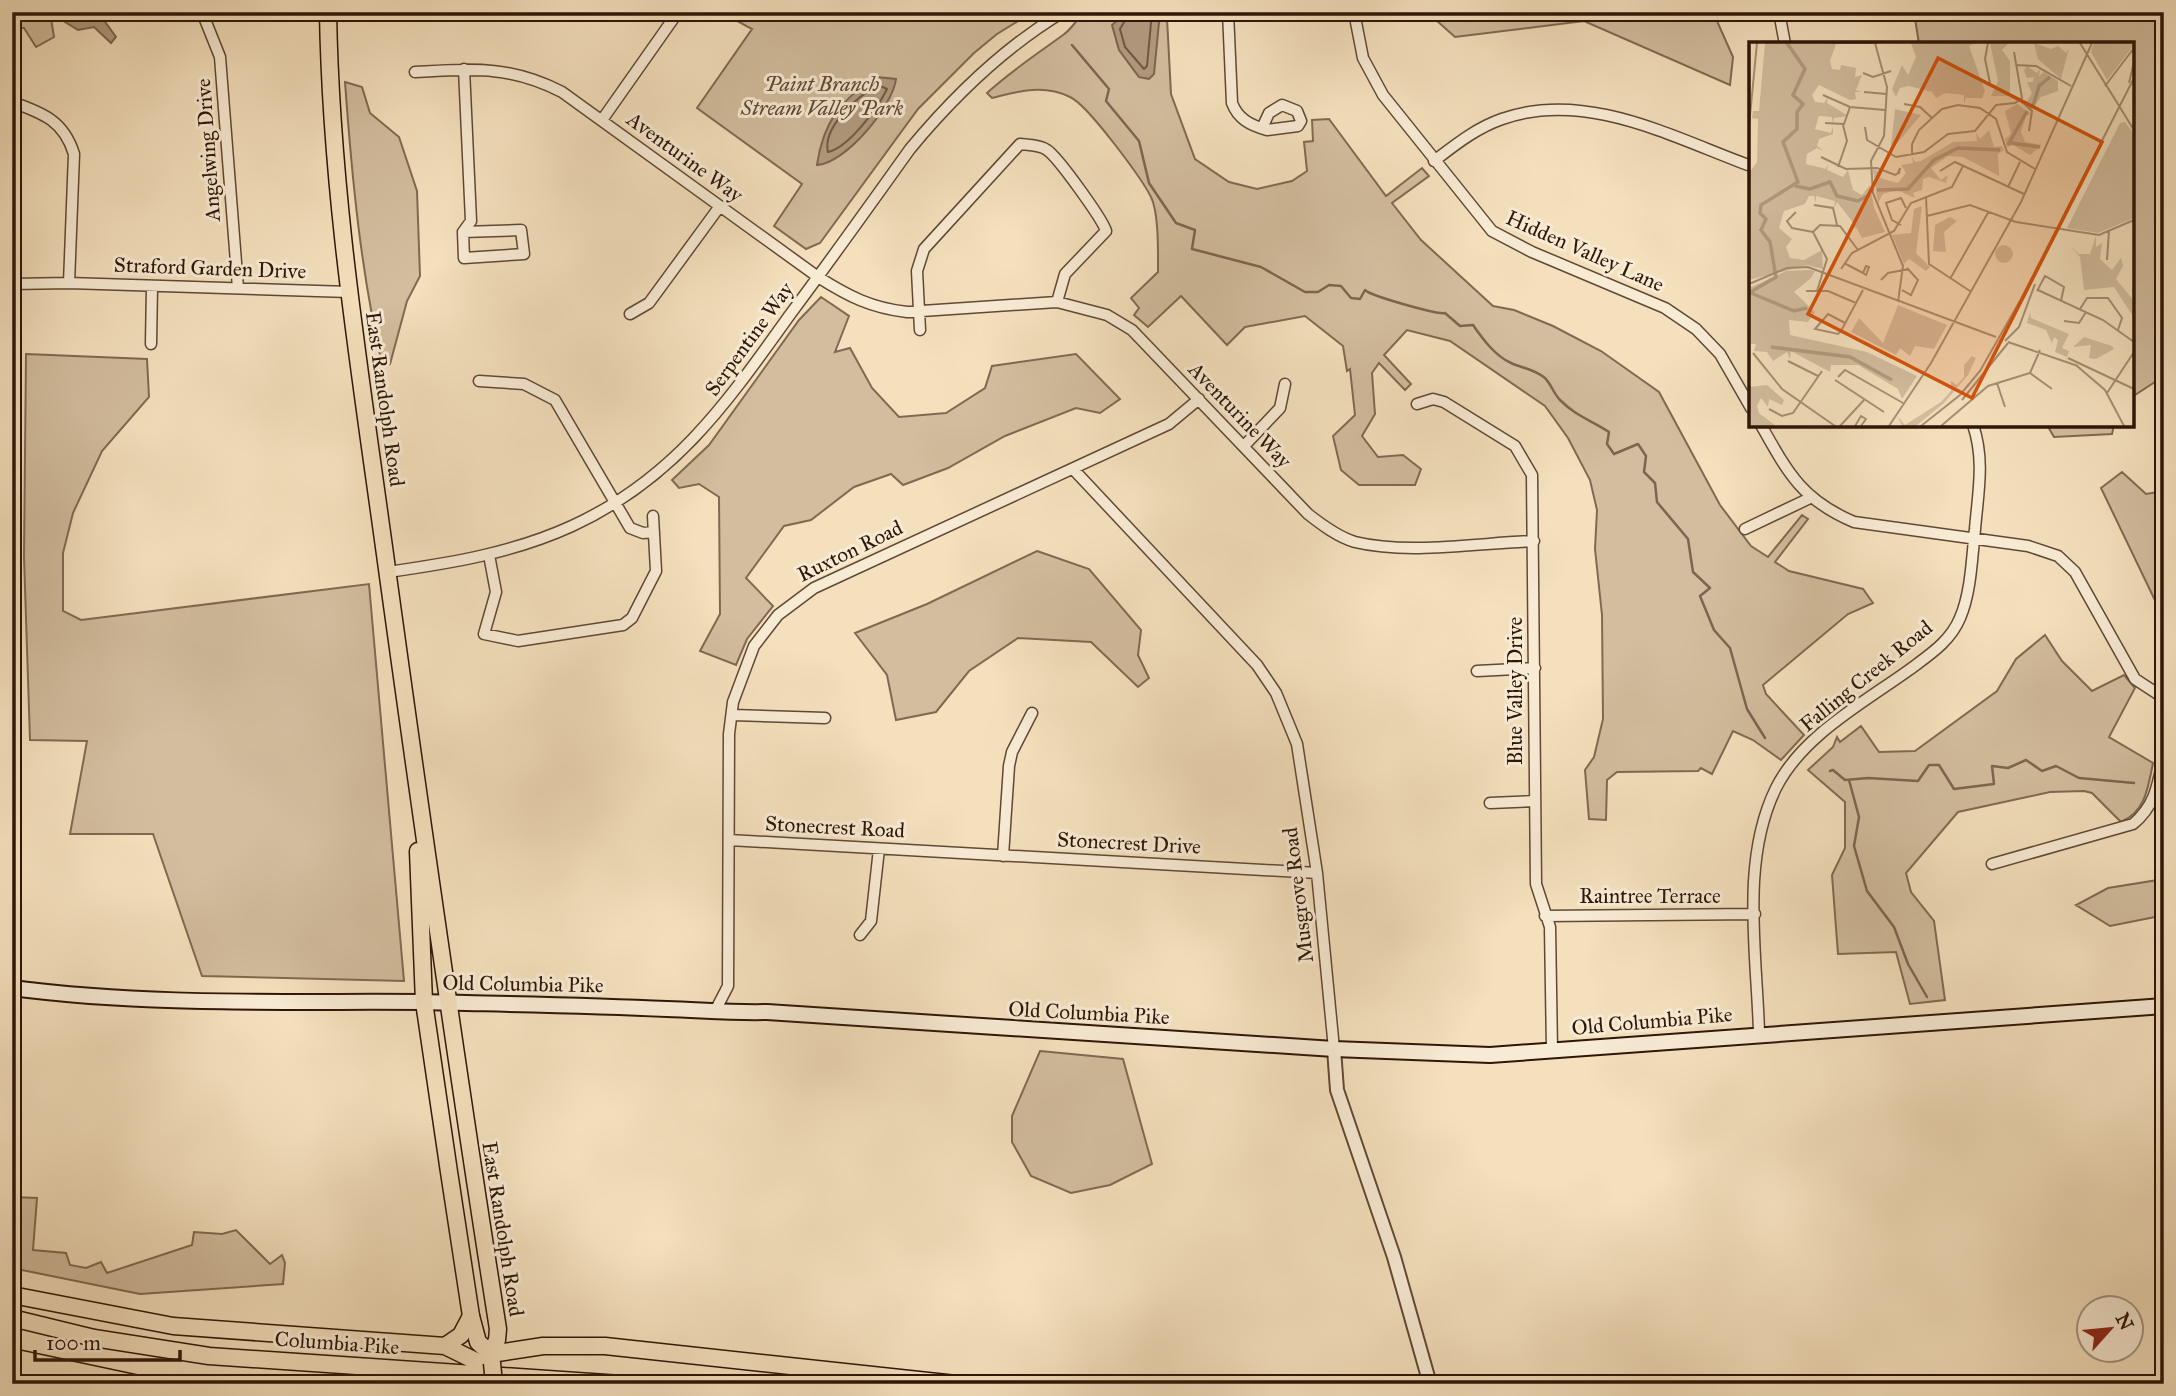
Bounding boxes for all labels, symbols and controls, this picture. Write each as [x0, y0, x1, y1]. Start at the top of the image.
inset map [1749, 42, 2134, 427]
park label: Paint Branch Stream Valley Park [740, 71, 904, 121]
street label: Angelwing Drive [190, 77, 226, 223]
street label: Aventurine Way [621, 106, 749, 209]
street label: Hidden Valley Lane [1502, 205, 1668, 298]
street label: Straford Garden Drive [113, 252, 307, 284]
street label: Serpentine Way [699, 276, 800, 401]
street label: East Randolph Road [360, 310, 410, 489]
street label: Aventurine Way [1182, 356, 1298, 474]
street label: Ruxton Road [793, 514, 907, 588]
street label: Falling Creek Road [1794, 614, 1938, 738]
street label: Blue Valley Drive [1502, 616, 1528, 765]
street label: Stonecrest Road [764, 810, 906, 844]
street label: Musgrove Road [1277, 825, 1319, 964]
street label: Stonecrest Drive [1056, 826, 1202, 860]
street label: Raintree Terrace [1579, 883, 1721, 909]
street label: Old Columbia Pike [442, 970, 604, 998]
street label: Old Columbia Pike [1008, 996, 1171, 1030]
street label: Old Columbia Pike [1570, 1001, 1734, 1041]
street label: East Randolph Road [476, 1140, 530, 1319]
north arrow [2074, 1294, 2144, 1364]
text: N [2111, 1309, 2139, 1334]
scale bar [35, 1319, 180, 1363]
street label: Columbia Pike [274, 1326, 400, 1360]
text: 100 m [46, 1330, 101, 1356]

